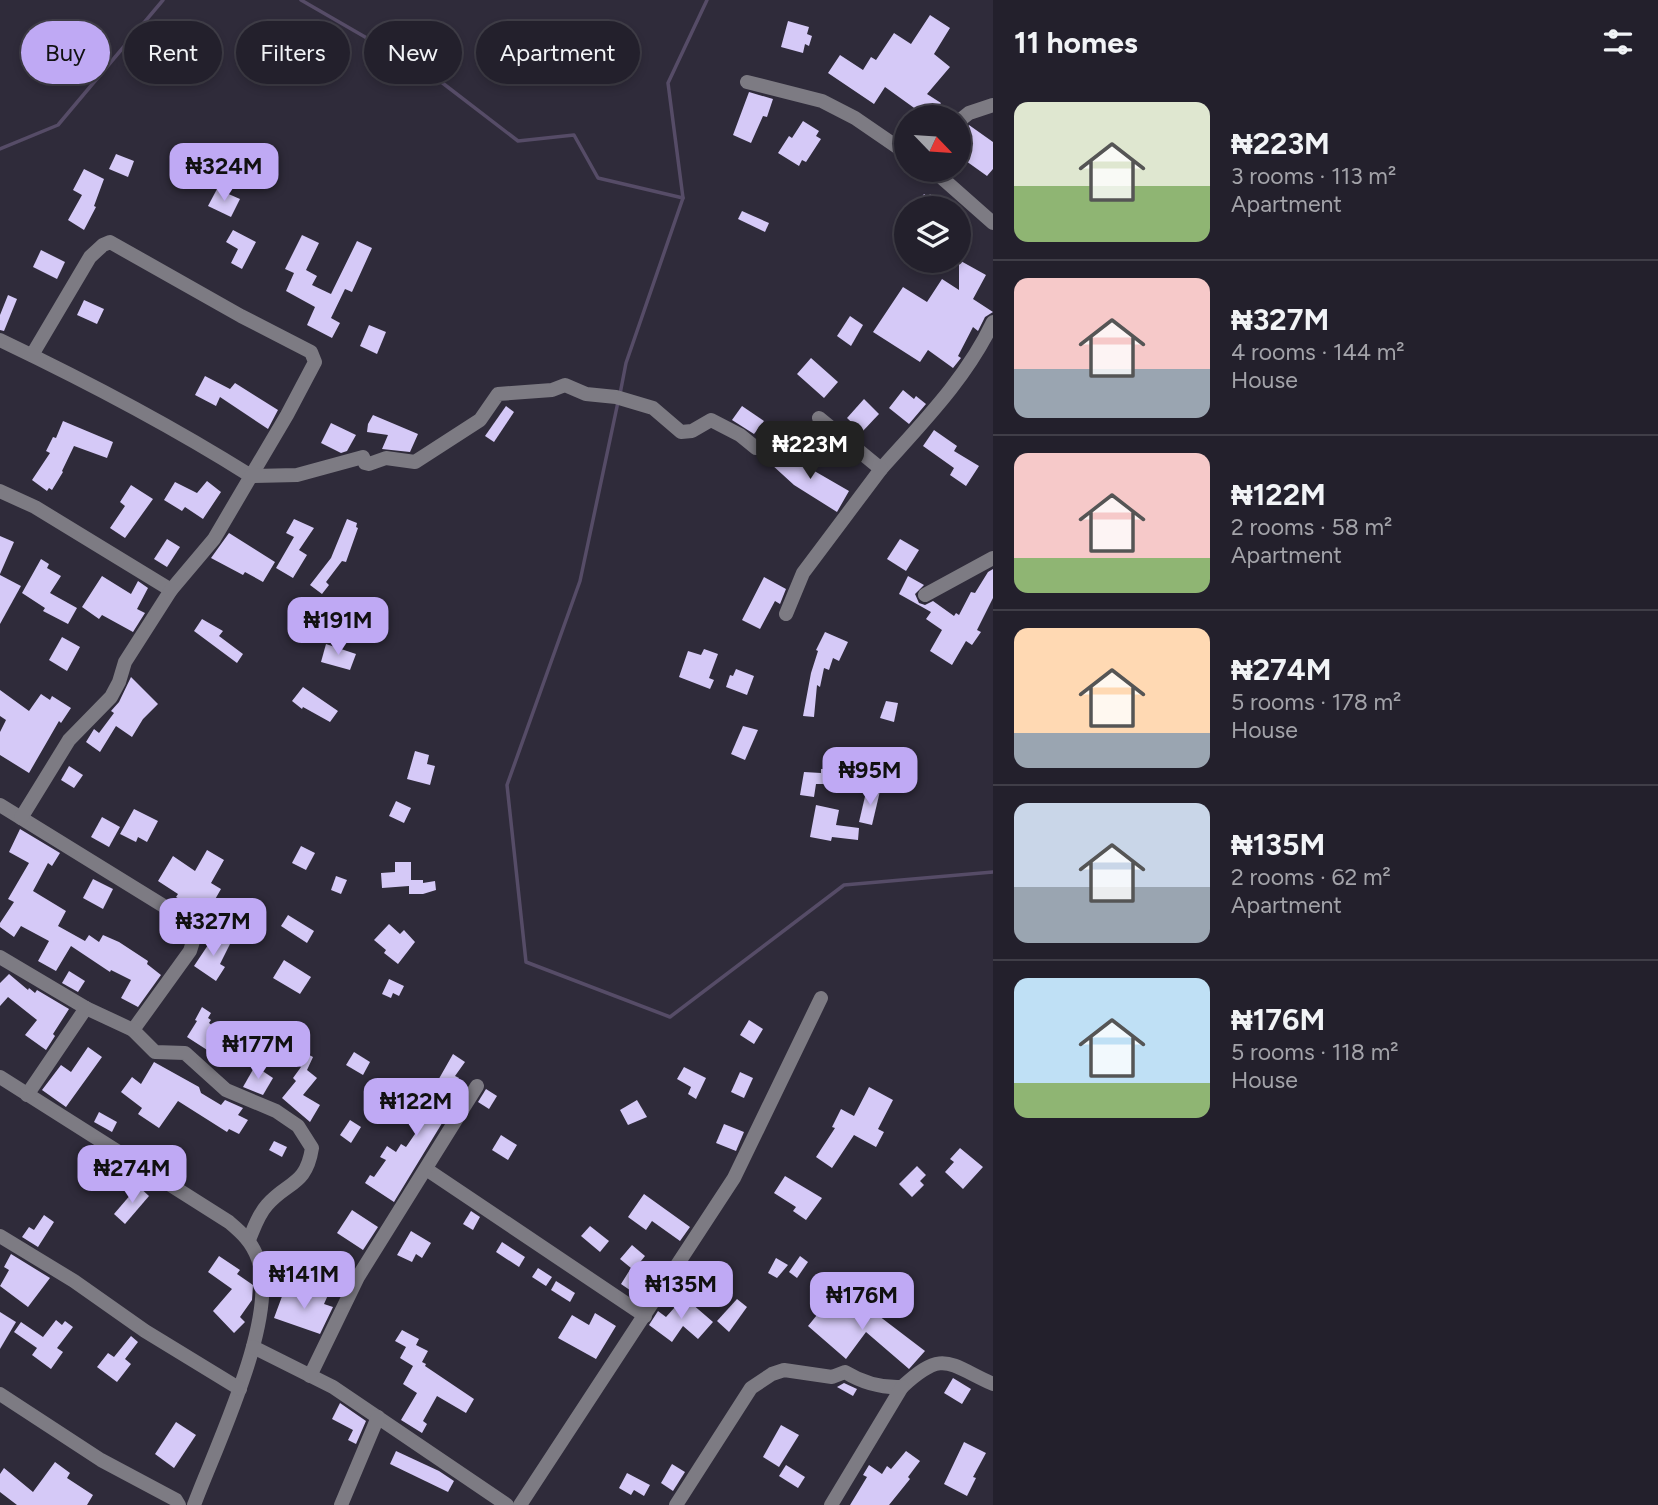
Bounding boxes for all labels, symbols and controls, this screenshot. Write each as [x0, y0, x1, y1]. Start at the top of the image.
chip: Buy [21, 21, 110, 84]
chip: Rent [124, 21, 222, 84]
chip: Filters [236, 21, 350, 84]
chip: New [364, 21, 462, 84]
chip: Apartment [476, 21, 640, 84]
icon: filters [1599, 23, 1637, 61]
text: 11 homes [1014, 24, 1138, 61]
north arrow [894, 105, 971, 182]
map controls [894, 105, 971, 273]
text: ₦223M [1231, 125, 1330, 162]
icon: home [1070, 130, 1154, 214]
pin: ₦324M [175, 144, 273, 203]
text: ₦324M [186, 152, 263, 180]
text: 3 rooms · 113 m² [1231, 162, 1396, 190]
text: Apartment [1231, 190, 1342, 218]
button: layers [894, 196, 971, 273]
text: ₦327M [1231, 301, 1329, 338]
icon: home [1070, 306, 1154, 390]
text: 4 rooms · 144 m² [1231, 338, 1405, 366]
text: House [1231, 366, 1298, 394]
pin: ₦223M [761, 421, 859, 481]
text: ₦223M [772, 430, 848, 458]
text: ₦122M [1231, 476, 1326, 513]
icon: home [1070, 481, 1154, 565]
text: 2 rooms · 58 m² [1231, 513, 1392, 541]
text: Apartment [1231, 541, 1342, 569]
pin: ₦191M [289, 598, 387, 657]
text: ₦191M [303, 606, 373, 634]
text: ₦274M [1231, 651, 1331, 688]
icon: home [1070, 656, 1154, 740]
text: 5 rooms · 178 m² [1231, 688, 1401, 716]
text: House [1231, 716, 1298, 744]
pin: ₦95M [829, 748, 911, 807]
text: ₦95M [838, 756, 902, 784]
text: ₦135M [1231, 826, 1325, 863]
icon: home [1070, 831, 1154, 915]
text: 2 rooms · 62 m² [1231, 863, 1391, 891]
text: Apartment [1231, 891, 1342, 919]
pin: ₦327M [164, 898, 262, 958]
text: ₦327M [175, 907, 251, 935]
text: ₦176M [1231, 1001, 1325, 1038]
icon: home [1070, 1006, 1154, 1090]
pin: ₦177M [209, 1021, 307, 1081]
text: ₦177M [222, 1030, 294, 1058]
text: 5 rooms · 118 m² [1231, 1038, 1399, 1066]
text: House [1231, 1066, 1298, 1094]
pin: ₦122M [367, 1078, 465, 1138]
text: ₦122M [380, 1087, 452, 1115]
pin: ₦274M [83, 1146, 181, 1205]
text: ₦274M [94, 1154, 171, 1182]
pin: ₦141M [255, 1252, 353, 1311]
text: ₦141M [269, 1260, 339, 1288]
pin: ₦135M [632, 1262, 730, 1321]
text: ₦135M [645, 1270, 717, 1298]
pin: ₦176M [813, 1272, 911, 1332]
text: ₦176M [826, 1281, 898, 1309]

